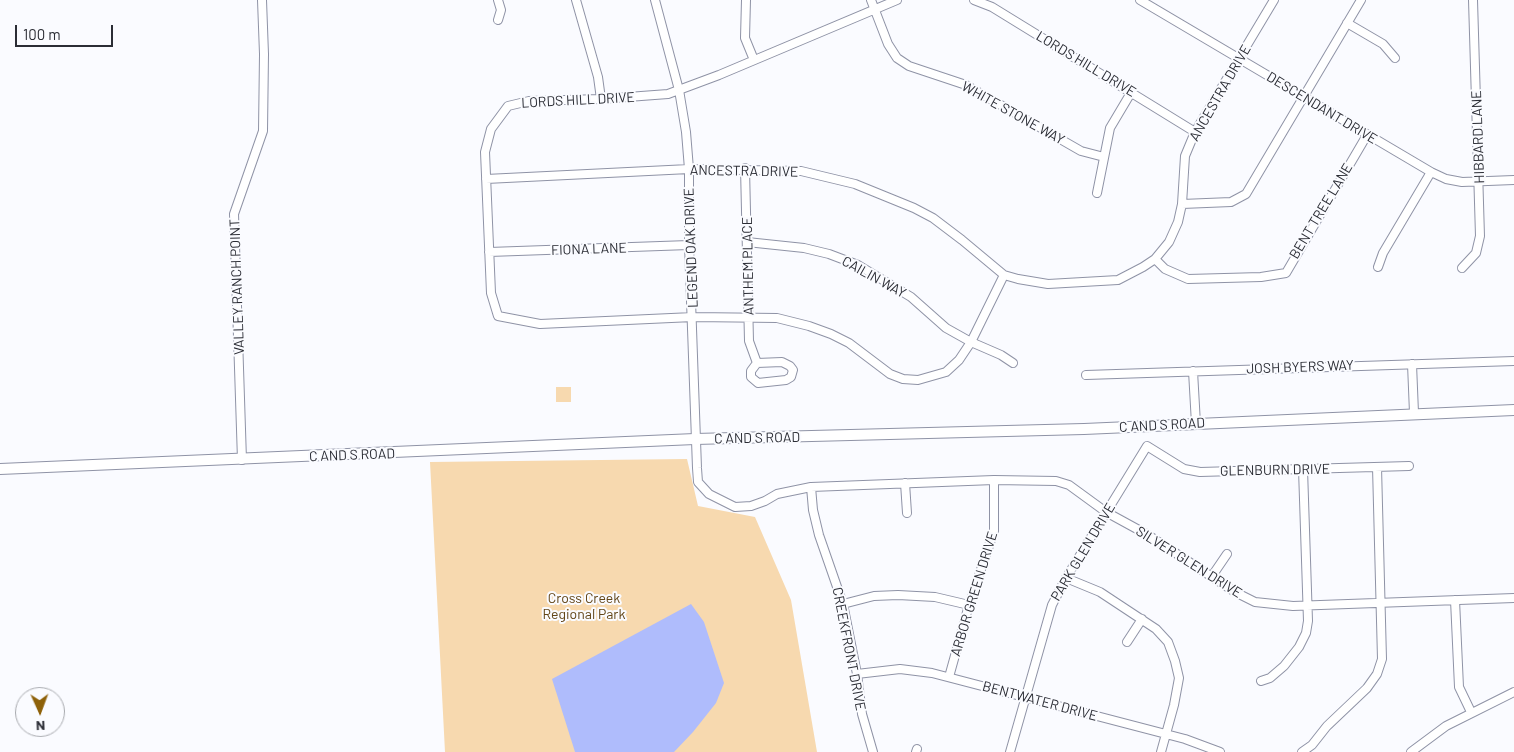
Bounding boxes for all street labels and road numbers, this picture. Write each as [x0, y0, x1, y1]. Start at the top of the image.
street label: LORDS HILL DRIVE [1033, 28, 1139, 100]
street label: ANCESTRA DRIVE [1186, 42, 1254, 144]
street label: DESCENDANT DRIVE [1264, 68, 1380, 148]
street label: WHITE STONE WAY [959, 78, 1067, 148]
street label: LORDS HILL DRIVE [521, 89, 635, 111]
street label: HIBBARD LANE [1468, 90, 1488, 184]
street label: BENT TREE LANE [1286, 160, 1356, 262]
street label: ANCESTRA DRIVE [690, 162, 798, 180]
street label: LEGEND OAK DRIVE [681, 188, 701, 308]
street label: ANTHEM PLACE [739, 217, 757, 315]
street label: VALLEY RANCH POINT [226, 219, 248, 355]
street label: FIONA LANE [551, 239, 627, 259]
street label: CAILIN WAY [839, 252, 909, 302]
street label: JOSH BYERS WAY [1246, 357, 1354, 377]
street label: C AND S ROAD [1119, 414, 1205, 436]
street label: C AND S ROAD [714, 429, 800, 447]
street label: C AND S ROAD [309, 445, 395, 465]
street label: GLENBURN DRIVE [1220, 461, 1330, 479]
street label: PARK GLEN DRIVE [1047, 500, 1119, 604]
street label: SILVER GLEN DRIVE [1133, 523, 1245, 601]
street label: ARBOR GREEN DRIVE [947, 530, 1001, 658]
street label: CREEKFRONT DRIVE [829, 586, 869, 712]
street label: BENTWATER DRIVE [981, 678, 1099, 724]

